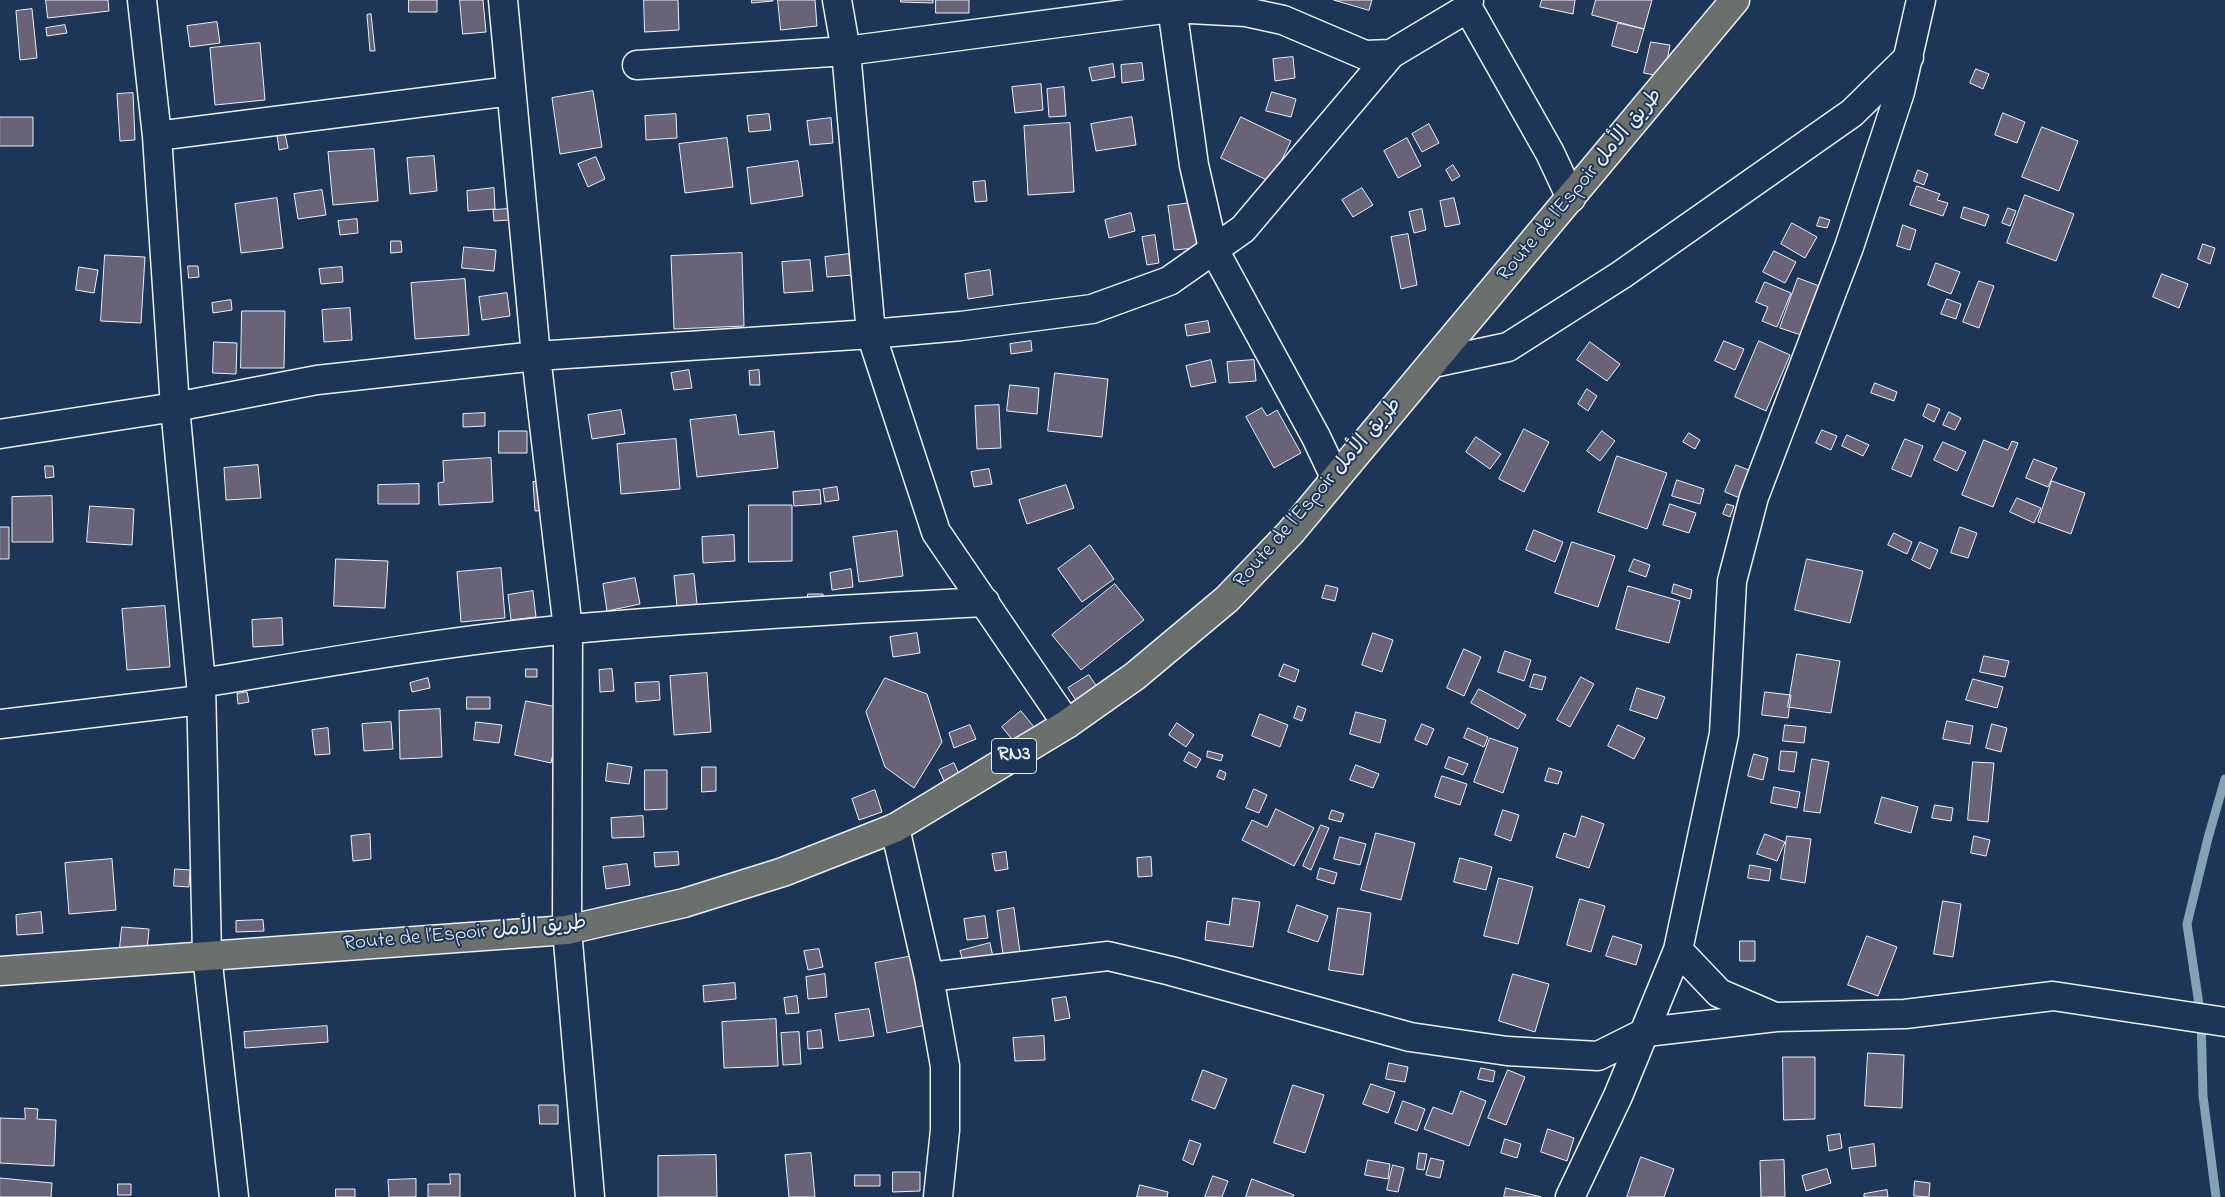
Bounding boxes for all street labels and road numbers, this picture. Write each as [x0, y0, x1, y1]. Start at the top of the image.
street label: Route de l’Espoir طريق الأمل [1493, 84, 1669, 288]
street label: Route de l’Espoir طريق الأمل [1229, 394, 1409, 594]
road number: RN3 [992, 738, 1036, 774]
street label: Route de l’Espoir طريق الأمل [342, 912, 588, 958]

